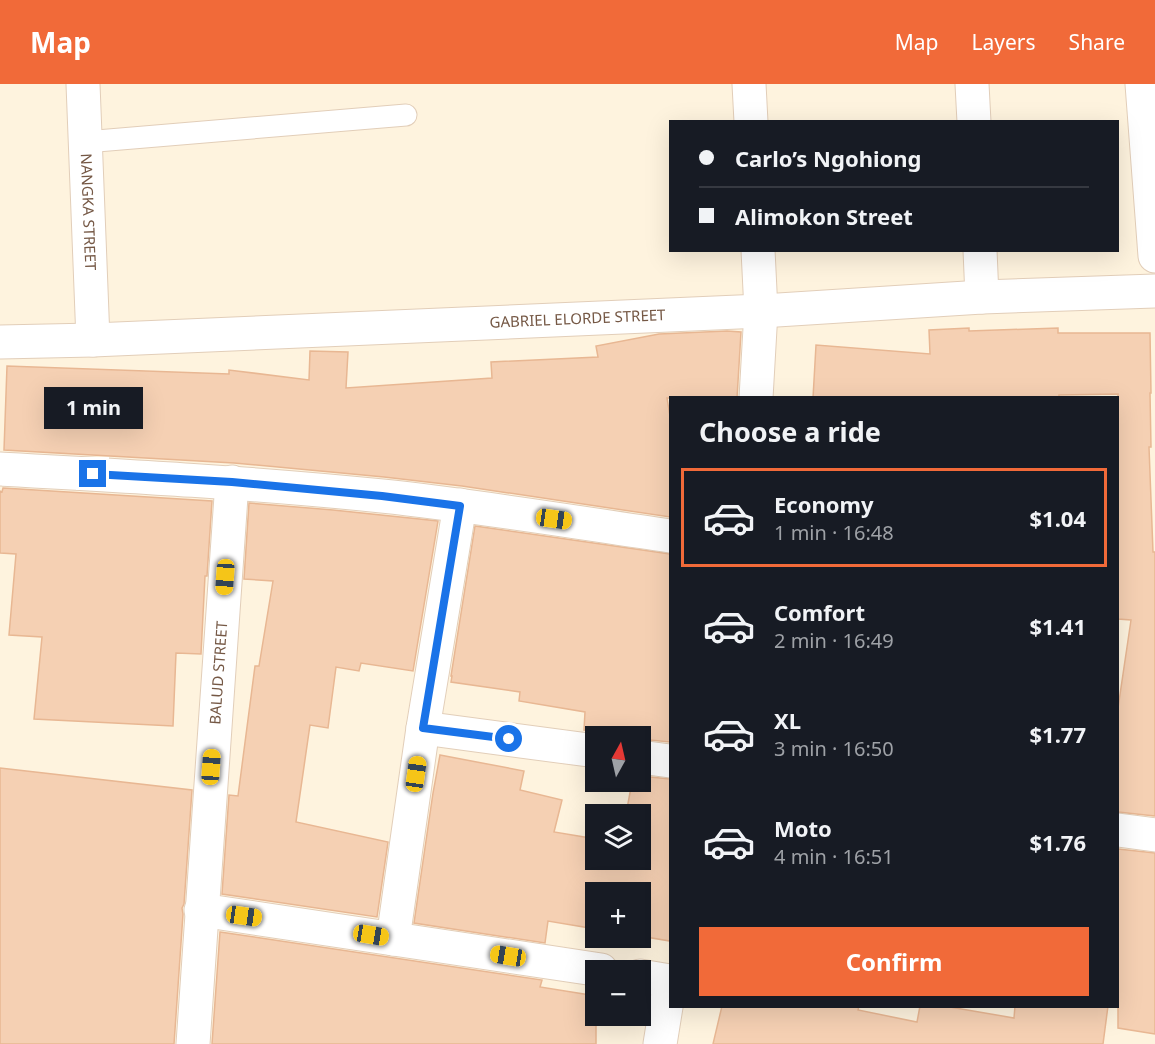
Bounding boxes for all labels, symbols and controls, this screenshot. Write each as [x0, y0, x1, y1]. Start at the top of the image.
text: Map [30, 23, 91, 61]
text: Map [895, 28, 939, 56]
text: Layers [972, 28, 1036, 56]
text: Share [1069, 28, 1125, 56]
text: Carlo’s Ngohiong [735, 143, 921, 173]
street label: NANGKA STREET [77, 153, 101, 271]
text: Alimokon Street [735, 201, 913, 231]
street label: GABRIEL ELORDE STREET [489, 304, 666, 332]
callout: 1 min [44, 387, 142, 429]
text: 1 min [66, 394, 121, 421]
text: Choose a ride [699, 413, 881, 450]
route end [79, 460, 106, 487]
text: Economy [774, 489, 873, 519]
icon: car [702, 491, 756, 545]
text: $1.04 [1029, 503, 1086, 533]
car [535, 508, 573, 530]
text: 1 min · 16:48 [774, 519, 894, 546]
car [215, 558, 235, 596]
text: Comfort [774, 597, 865, 627]
icon: car [702, 599, 756, 653]
text: $1.41 [1029, 611, 1086, 641]
street label: BALUD STREET [204, 620, 231, 725]
text: 2 min · 16:49 [774, 627, 894, 654]
text: XL [774, 705, 801, 735]
icon: car [702, 707, 756, 761]
text: $1.77 [1029, 719, 1086, 749]
route start [495, 725, 522, 752]
north arrow [585, 726, 651, 792]
map controls [585, 726, 651, 1026]
text: 3 min · 16:50 [774, 735, 894, 762]
car [201, 748, 221, 786]
car [405, 755, 427, 793]
button: layers [585, 804, 651, 870]
text: Moto [774, 813, 832, 843]
icon: car [702, 815, 756, 869]
text: $1.76 [1029, 827, 1086, 857]
text: 4 min · 16:51 [774, 843, 894, 870]
button: + [585, 882, 651, 948]
car [225, 905, 263, 927]
car [352, 923, 390, 947]
button: Confirm [699, 927, 1089, 996]
car [489, 944, 527, 968]
button: − [585, 960, 651, 1026]

